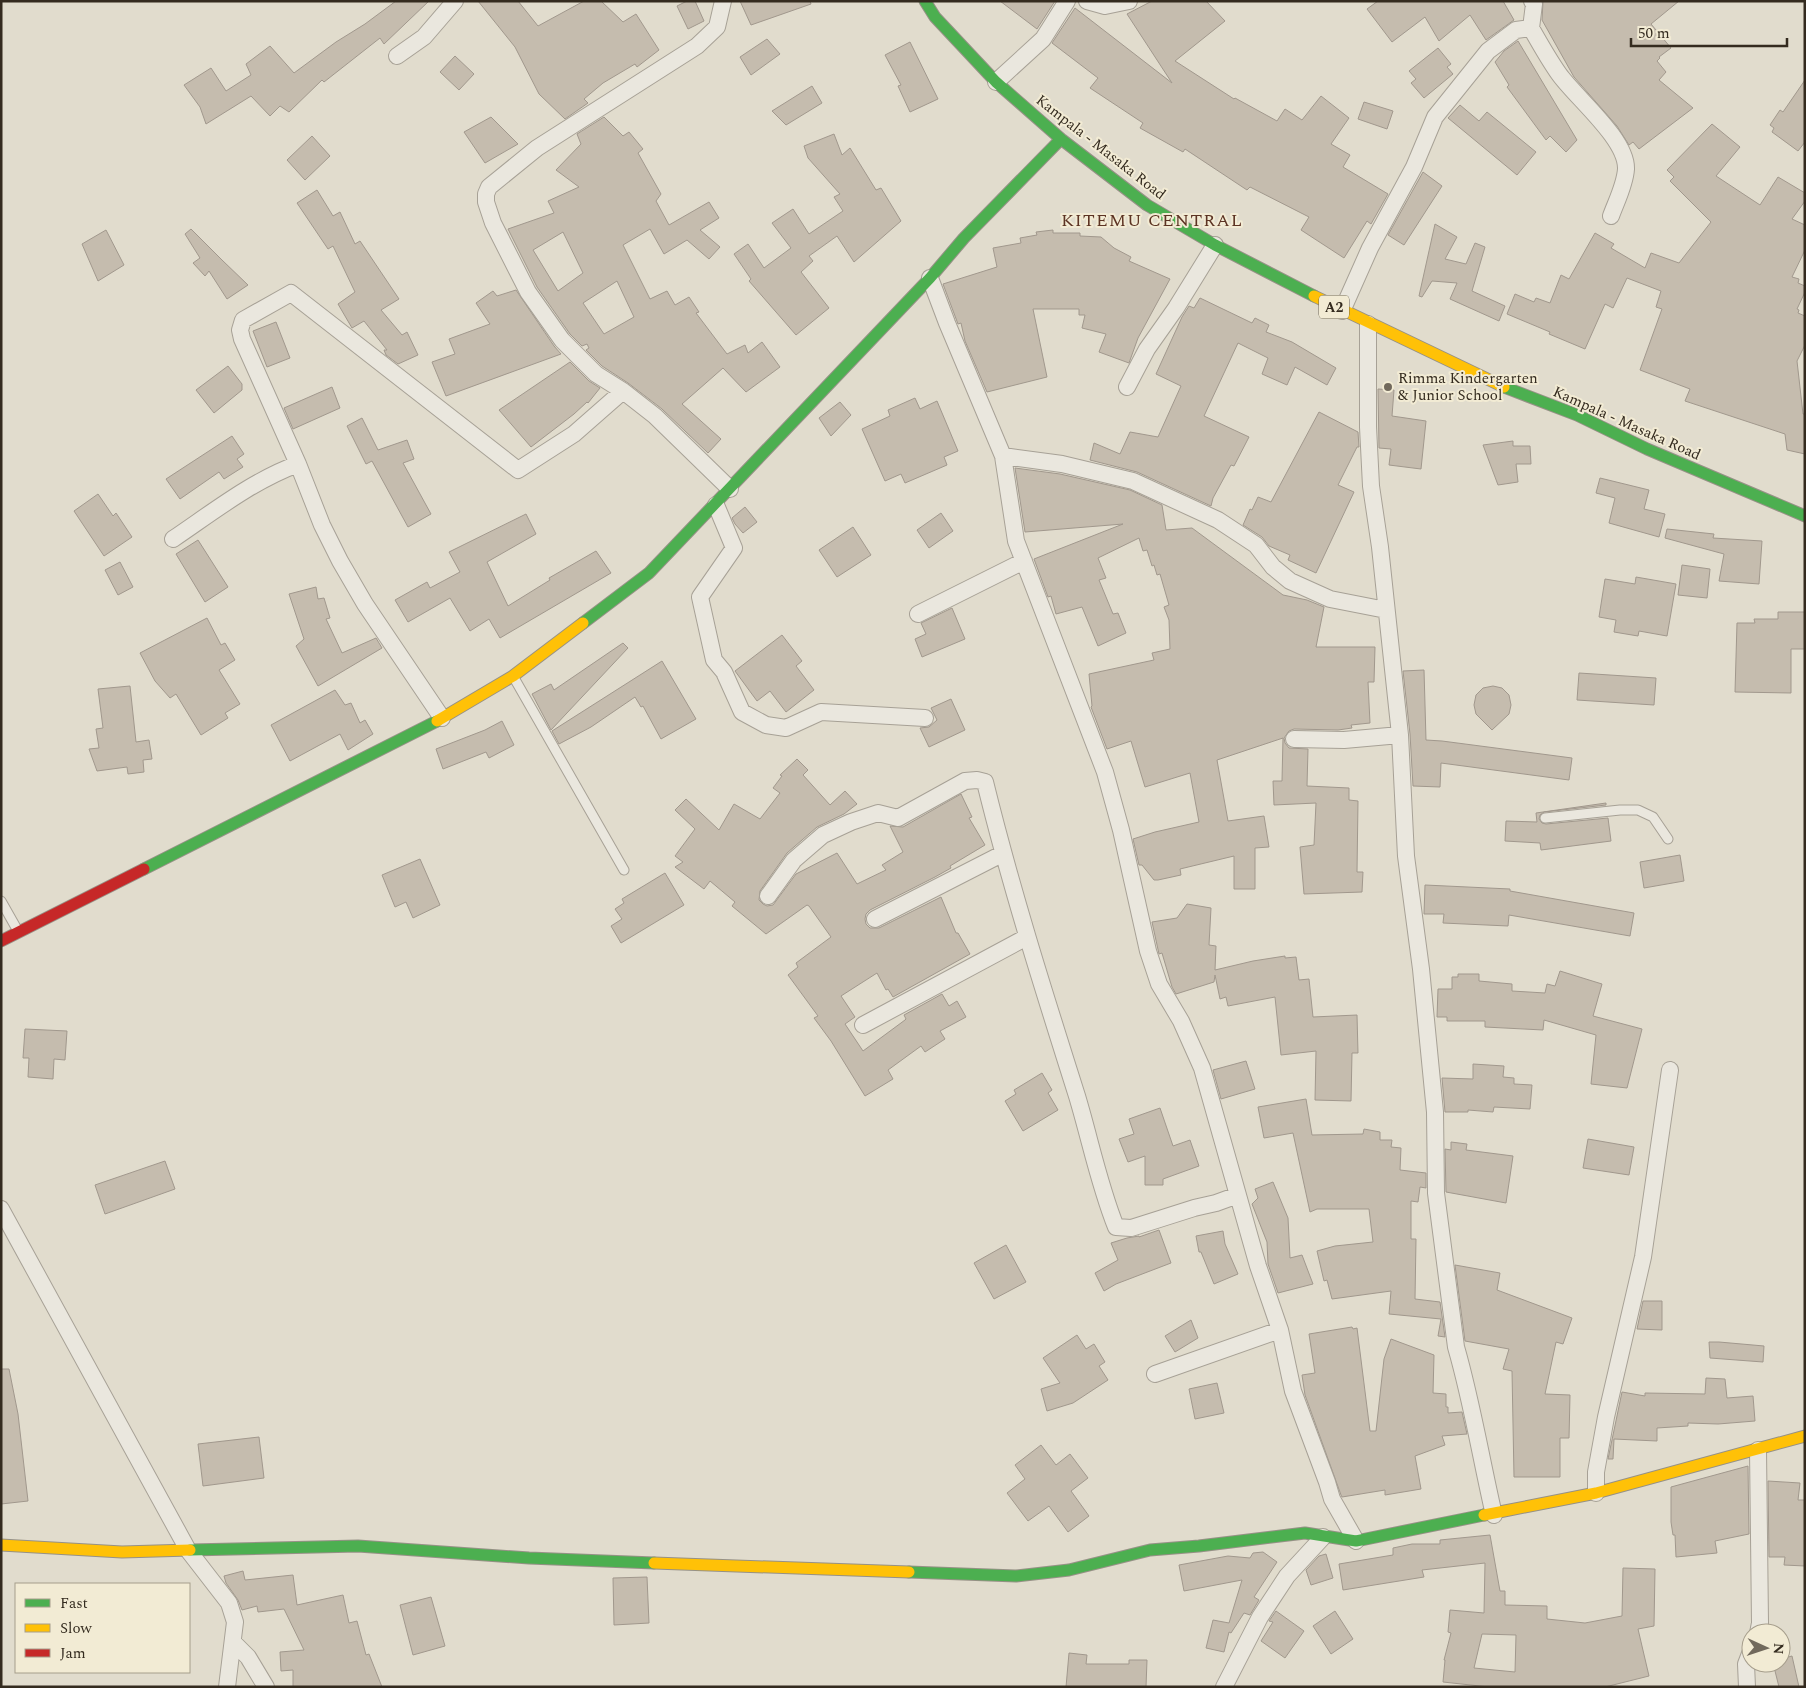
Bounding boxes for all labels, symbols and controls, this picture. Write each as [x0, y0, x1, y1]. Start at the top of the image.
scale bar [1631, 15, 1787, 47]
text: 50 m [1638, 22, 1670, 45]
street label: Kampala - Masaka Road [1031, 89, 1171, 206]
district label: KITEMU CENTRAL [1061, 207, 1243, 234]
road number: A2 [1319, 296, 1349, 318]
place label: Rimma Kindergarten & Junior School [1398, 367, 1538, 407]
street label: Kampala - Masaka Road [1549, 380, 1705, 466]
marker: Rimma Kindergarten & Junior School [1382, 381, 1394, 393]
legend [15, 1583, 190, 1673]
text: Fast [60, 1592, 88, 1615]
text: Slow [60, 1617, 92, 1640]
north arrow [1741, 1623, 1791, 1673]
text: Jam [60, 1642, 86, 1665]
text: N [1768, 1642, 1789, 1655]

